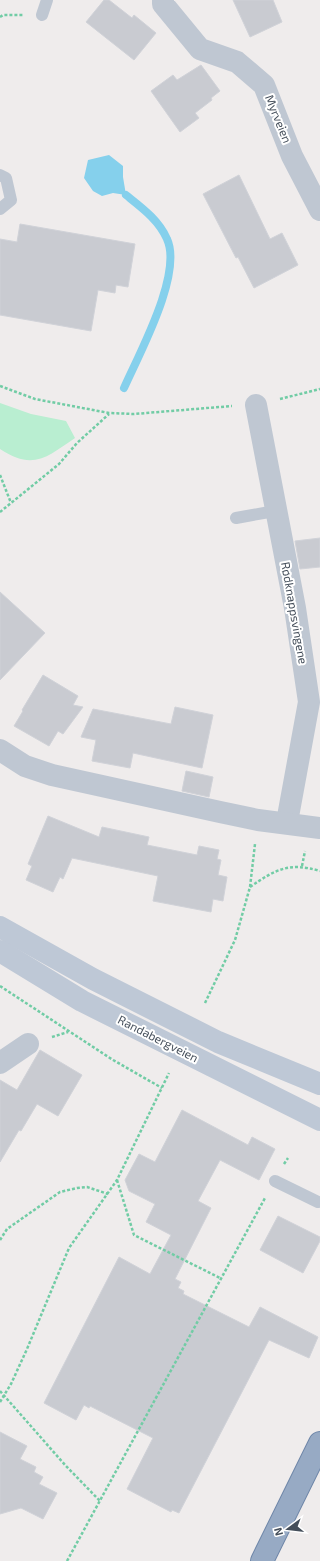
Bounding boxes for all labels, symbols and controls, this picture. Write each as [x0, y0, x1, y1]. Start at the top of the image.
street label: Myrveien [263, 92, 295, 145]
street label: Rødknappsvingene [279, 561, 311, 665]
street label: Randabergveien [116, 1012, 201, 1064]
north arrow [268, 1509, 308, 1549]
text: N [271, 1526, 285, 1537]

